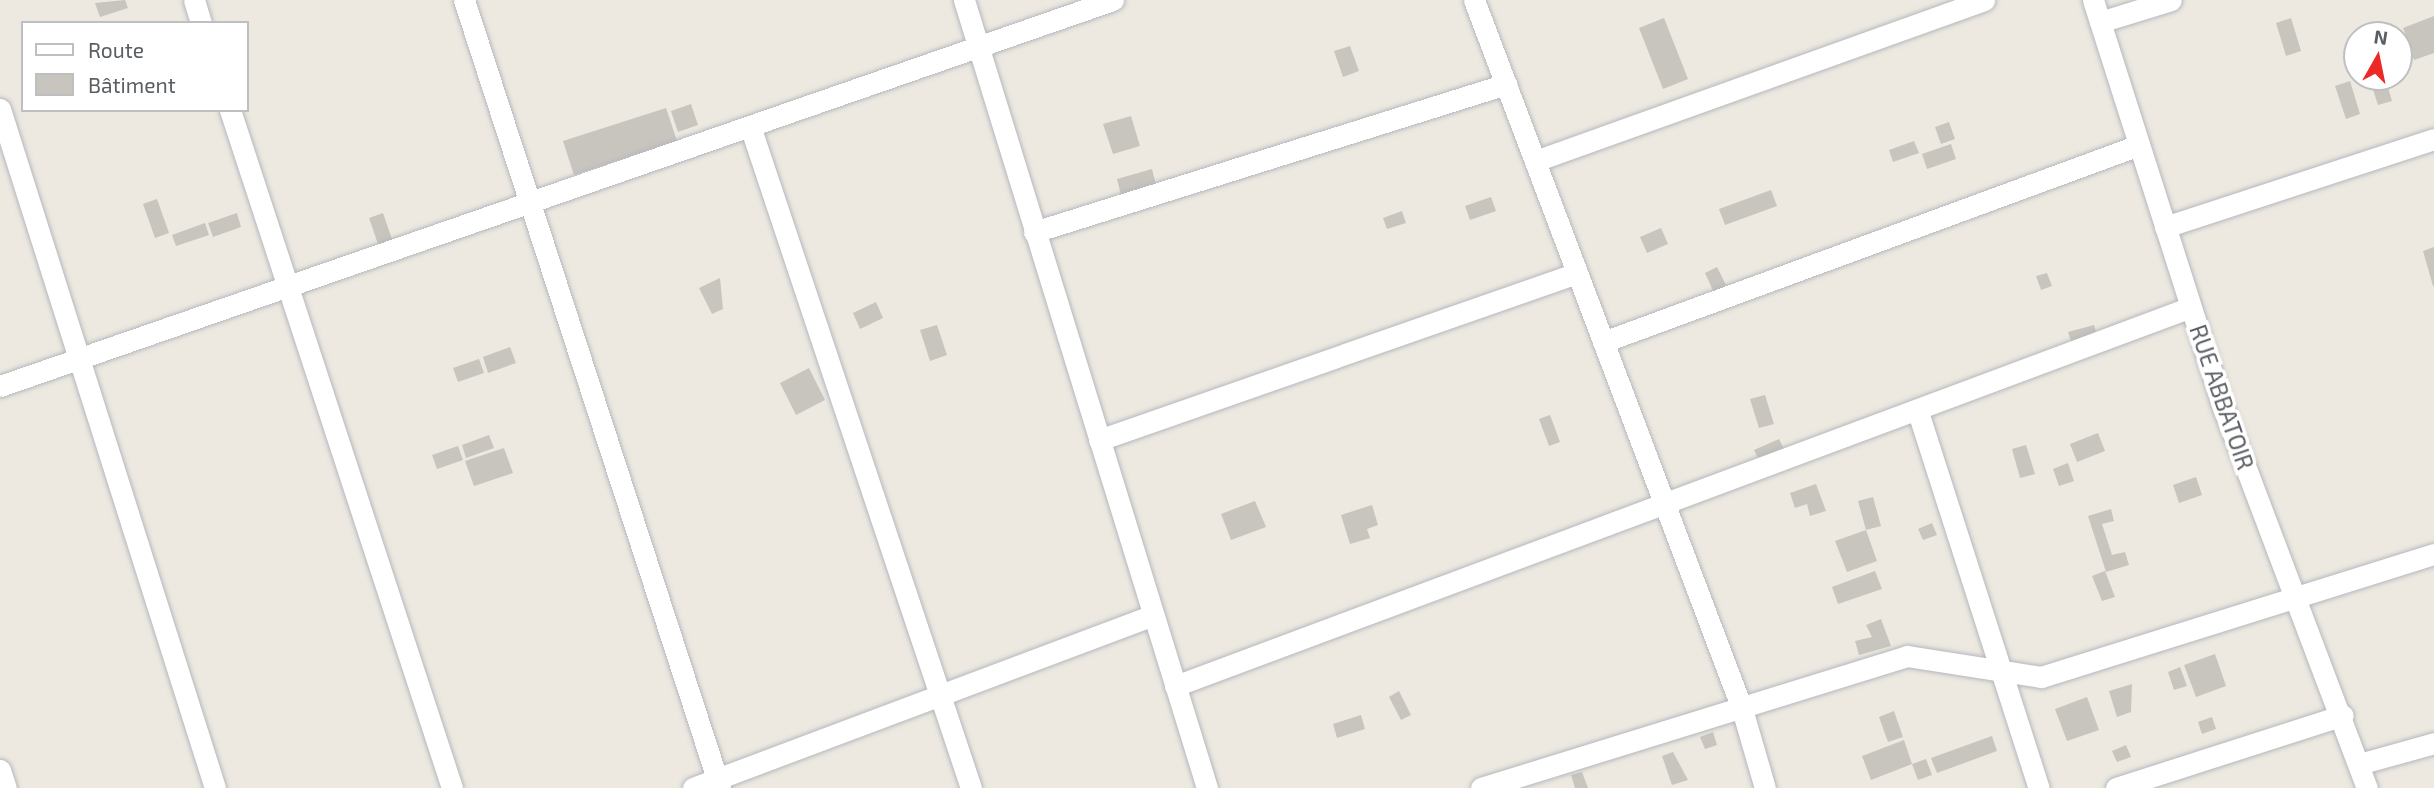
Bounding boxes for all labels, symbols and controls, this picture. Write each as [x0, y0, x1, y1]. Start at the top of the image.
legend [21, 21, 248, 112]
north arrow [2343, 21, 2413, 91]
text: N [2372, 24, 2390, 49]
text: Route [88, 37, 144, 62]
text: Bâtiment [88, 72, 176, 97]
street label: RUE ABBATOIR [2184, 321, 2260, 473]

